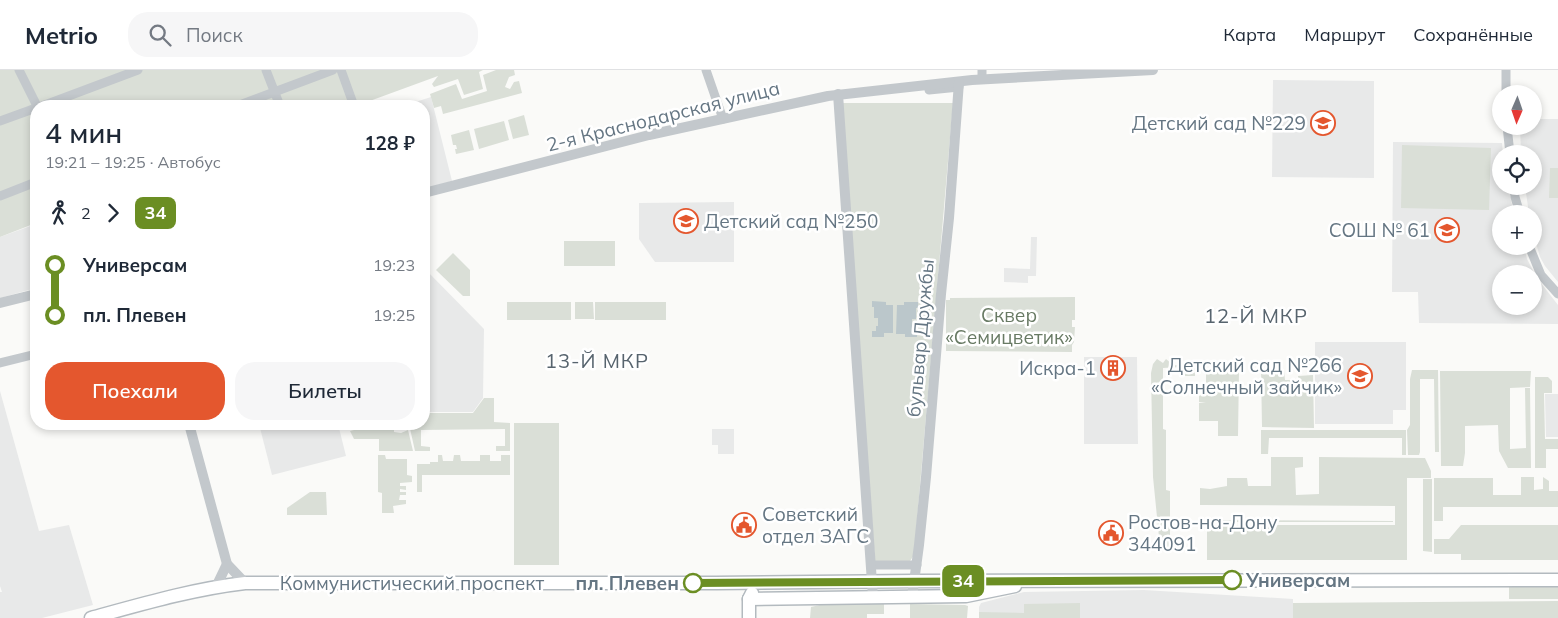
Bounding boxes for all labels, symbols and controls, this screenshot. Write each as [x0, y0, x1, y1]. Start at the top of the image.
search box [128, 12, 478, 57]
text: Metrio [25, 20, 98, 50]
icon: search [146, 21, 174, 49]
text: Поиск [186, 23, 243, 47]
text: Карта [1223, 23, 1276, 46]
text: Маршрут [1304, 23, 1385, 46]
text: Сохранённые [1413, 23, 1533, 46]
street label: 2-я Краснодарская улица [544, 75, 782, 157]
north arrow [1492, 85, 1542, 135]
map controls [1492, 85, 1542, 315]
school or university icon: Детский сад №229 [1310, 110, 1336, 136]
place label: Детский сад №229 [1132, 111, 1306, 135]
text: 4 мин [45, 115, 122, 150]
text: 128 ₽ [364, 131, 415, 155]
button: locate [1492, 145, 1542, 195]
text: 19:21 – 19:25 · Автобус [45, 152, 221, 172]
icon: walk [45, 199, 73, 227]
icon: forward [99, 199, 127, 227]
text: 34 [145, 201, 166, 224]
text: 2 [81, 203, 91, 223]
button: + [1492, 205, 1542, 255]
school or university icon: Детский сад №250 [673, 208, 699, 234]
place label: Детский сад №250 [704, 209, 878, 233]
school or university icon: СОШ № 61 [1434, 217, 1460, 243]
place label: СОШ № 61 [1329, 218, 1430, 242]
text: Универсам [83, 253, 187, 277]
text: 19:23 [373, 255, 415, 275]
street label: бульвар Дружбы [901, 258, 939, 418]
button: − [1492, 265, 1542, 315]
text: пл. Плевен [83, 303, 187, 327]
park label: Сквер «Семицветик» [945, 303, 1073, 349]
district label: 12-Й МКР [1204, 303, 1308, 328]
text: 19:25 [373, 305, 415, 325]
district label: 13-Й МКР [545, 348, 649, 373]
place label: Детский сад №266 «Солнечный зайчик» [1151, 353, 1342, 399]
building icon: Искра-1 [1100, 355, 1126, 381]
place label: Искра-1 [1019, 356, 1096, 380]
button: Поехали [45, 362, 225, 420]
button: Билеты [235, 362, 415, 420]
school or university icon: Детский сад №266 «Солнечный зайчик» [1347, 363, 1373, 389]
place label: Советский отдел ЗАГС [762, 502, 869, 548]
place label: Ростов-на-Дону 344091 [1128, 510, 1278, 556]
public building icon: Советский отдел ЗАГС [731, 512, 757, 538]
public building icon: Ростов-на-Дону 344091 [1098, 520, 1124, 546]
line badge: 34 [940, 565, 986, 597]
place label: Универсам [1245, 568, 1350, 592]
text: 34 [952, 569, 974, 592]
marker: Универсам [1222, 570, 1242, 590]
street label: Коммунистический проспект [280, 571, 545, 595]
place label: пл. Плевен [575, 571, 679, 595]
marker: пл. Плевен [683, 573, 703, 593]

